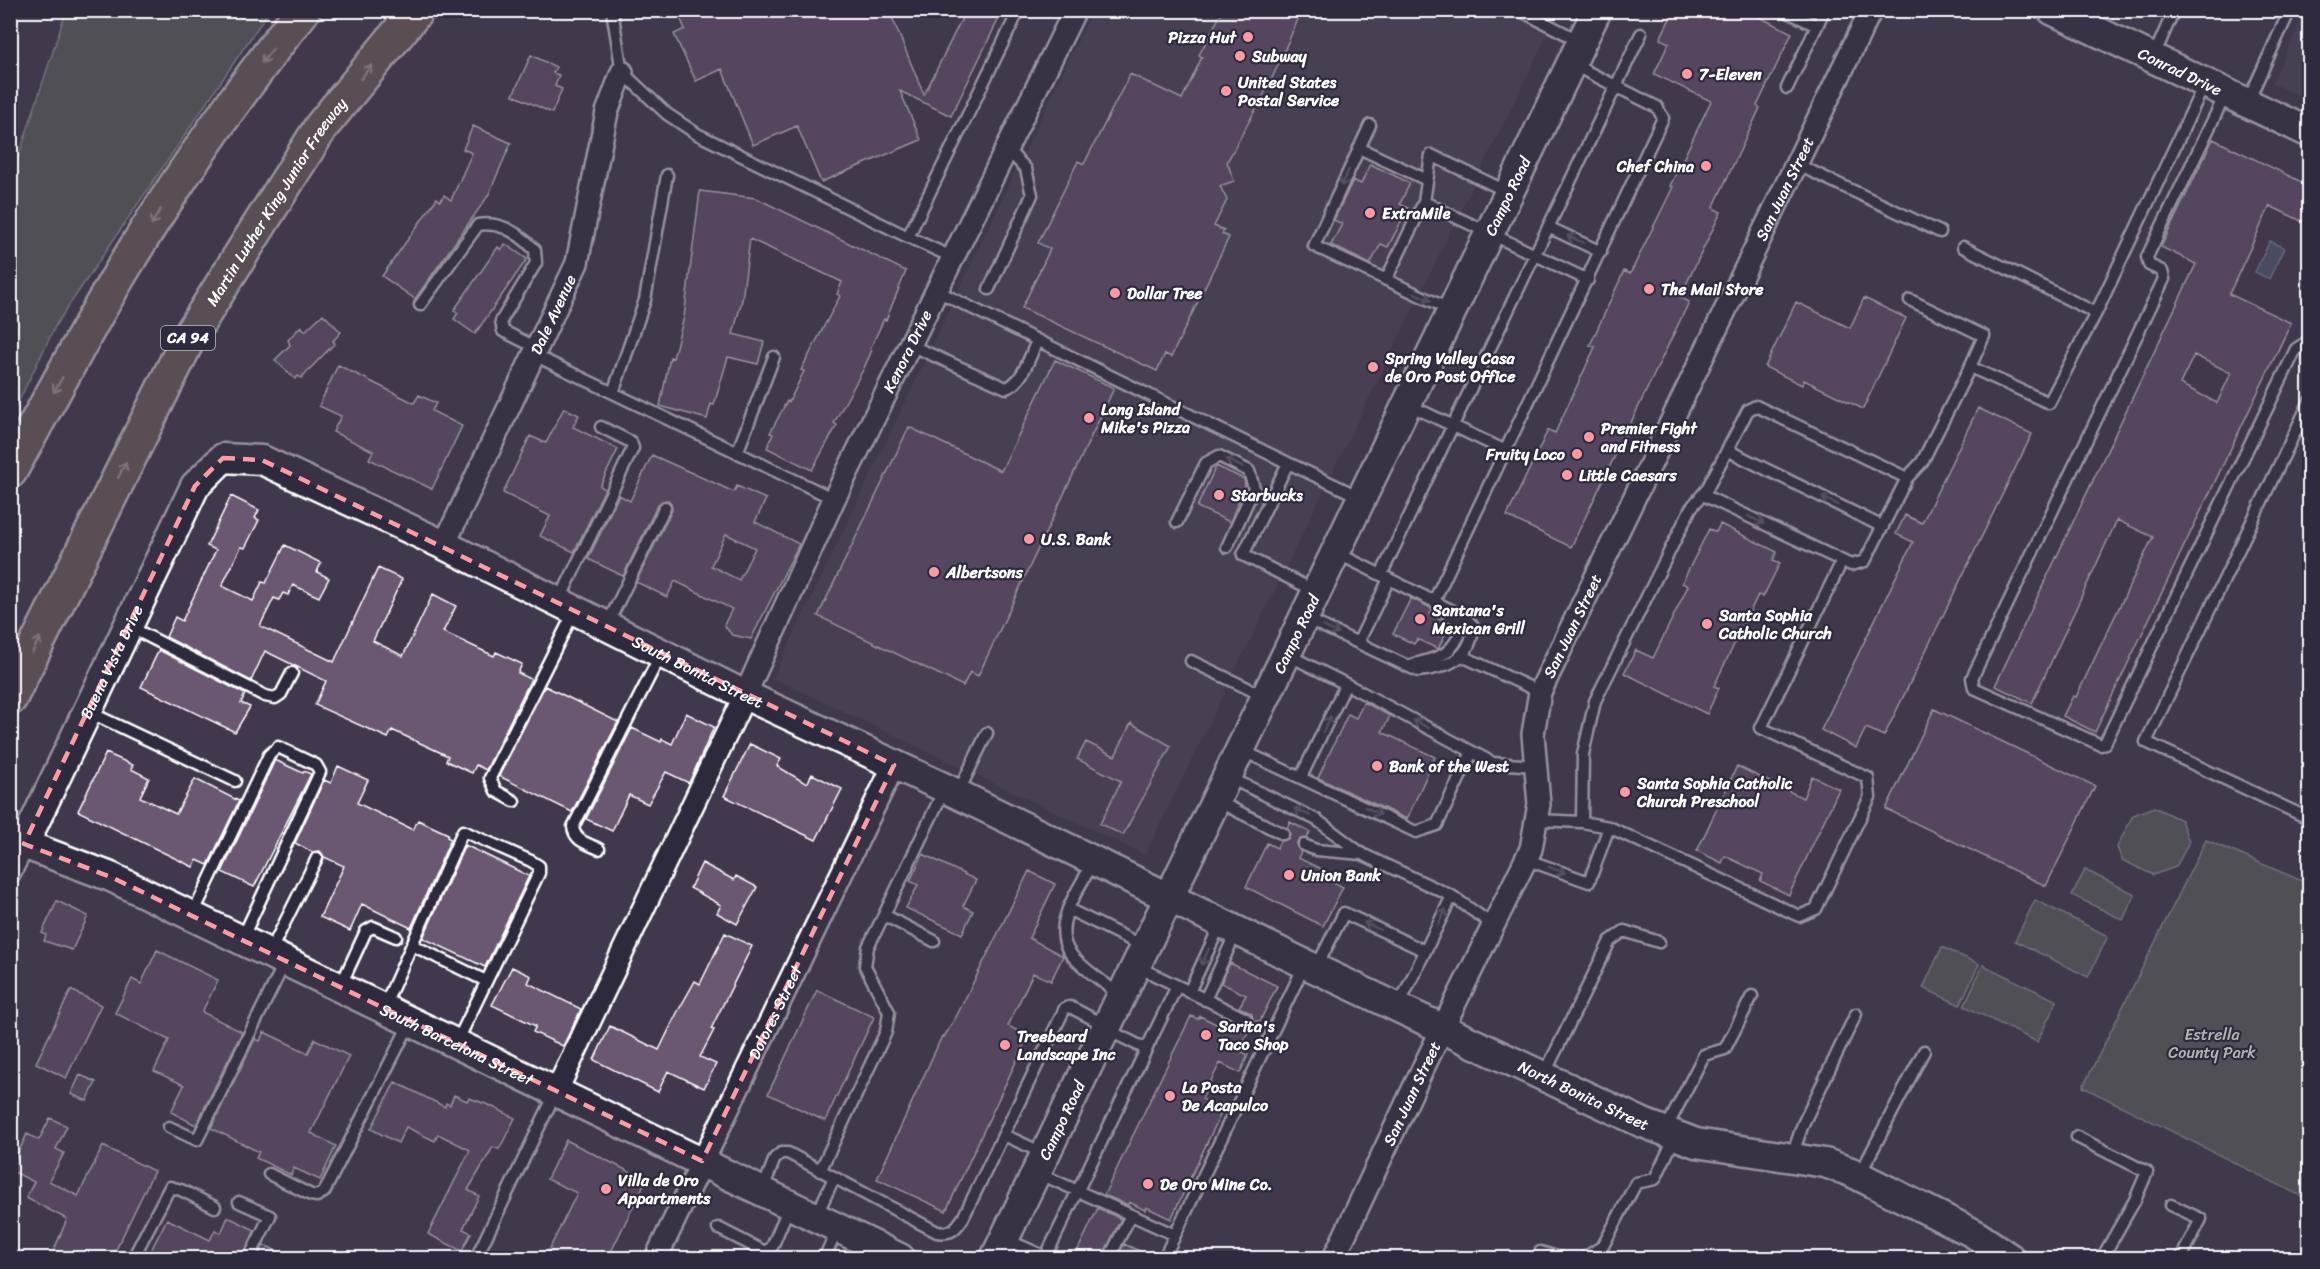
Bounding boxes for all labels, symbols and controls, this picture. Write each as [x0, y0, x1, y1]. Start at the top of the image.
place label: Pizza Hut [1168, 23, 1238, 52]
marker: Pizza Hut [1241, 30, 1255, 44]
street label: Conrad Drive [2133, 39, 2227, 104]
place label: Subway [1251, 42, 1307, 71]
one-way arrow [260, 48, 273, 64]
marker: Subway [1233, 49, 1247, 63]
place label: 7-Eleven [1699, 60, 1762, 89]
one-way arrow [360, 64, 373, 80]
marker: 7-Eleven [1680, 67, 1694, 81]
place label: United States Postal Service [1238, 68, 1340, 115]
marker: United States Postal Service [1219, 84, 1233, 98]
street label: Martin Luther King Junior Freeway [198, 90, 355, 312]
street label: San Juan Street [1747, 132, 1822, 246]
street label: Campo Road [1476, 150, 1539, 241]
place label: Chef China [1616, 152, 1695, 181]
marker: Chef China [1699, 159, 1713, 173]
one-way arrow [1338, 169, 1350, 187]
place label: ExtraMile [1382, 199, 1451, 228]
marker: ExtraMile [1363, 206, 1377, 220]
one-way arrow [150, 208, 162, 225]
one-way arrow [1566, 233, 1584, 245]
street label: Dale Avenue [521, 269, 584, 359]
place label: The Mail Store [1661, 275, 1764, 304]
place label: Dollar Tree [1127, 279, 1203, 308]
marker: The Mail Store [1642, 282, 1656, 296]
marker: Dollar Tree [1108, 286, 1122, 300]
one-way arrow [1413, 292, 1431, 304]
street label: Kenora Drive [874, 304, 940, 398]
road number: CA 94 [161, 326, 215, 350]
place label: Spring Valley Casa de Oro Post Office [1384, 344, 1516, 391]
marker: Spring Valley Casa de Oro Post Office [1366, 360, 1380, 374]
one-way arrow [52, 376, 64, 393]
place label: Long Island Mike's Pizza [1100, 395, 1190, 442]
marker: Long Island Mike's Pizza [1082, 411, 1096, 425]
place label: Premier Fight and Fitness [1600, 414, 1698, 461]
marker: Premier Fight and Fitness [1582, 430, 1596, 444]
place label: Fruity Loco [1485, 440, 1566, 469]
marker: Fruity Loco [1570, 447, 1584, 461]
one-way arrow [1225, 457, 1243, 469]
one-way arrow [117, 461, 129, 479]
place label: Little Caesars [1579, 461, 1677, 490]
marker: Little Caesars [1560, 468, 1574, 482]
place label: Starbucks [1230, 481, 1303, 510]
marker: Starbucks [1212, 488, 1226, 502]
one-way arrow [1822, 494, 1840, 506]
one-way arrow [1746, 514, 1764, 526]
place label: U.S. Bank [1041, 525, 1111, 554]
marker: U.S. Bank [1022, 532, 1036, 546]
place label: Albertsons [945, 558, 1024, 587]
marker: Albertsons [927, 565, 941, 579]
street label: San Juan Street [1534, 569, 1610, 683]
street label: Campo Road [1265, 588, 1328, 679]
place label: Santana's Mexican Grill [1431, 596, 1526, 643]
street label: Buena Vista Drive [71, 600, 151, 724]
place label: Santa Sophia Catholic Church [1718, 601, 1832, 648]
marker: Santana's Mexican Grill [1413, 612, 1427, 626]
marker: Santa Sophia Catholic Church [1700, 617, 1714, 631]
one-way arrow [1322, 625, 1340, 637]
street label: South Bonita Street [627, 627, 768, 716]
one-way arrow [31, 636, 43, 654]
one-way arrow [1321, 716, 1333, 734]
one-way arrow [1413, 718, 1430, 730]
place label: Bank of the West [1389, 752, 1509, 781]
marker: Bank of the West [1370, 759, 1384, 773]
place label: Santa Sophia Catholic Church Preschool [1636, 769, 1793, 816]
marker: Santa Sophia Catholic Church Preschool [1618, 785, 1632, 799]
one-way arrow [1294, 806, 1312, 818]
one-way arrow [1364, 806, 1382, 818]
place label: Union Bank [1301, 861, 1381, 890]
one-way arrow [1547, 866, 1566, 877]
marker: Union Bank [1282, 868, 1296, 882]
one-way arrow [1436, 908, 1448, 926]
one-way arrow [1363, 920, 1381, 932]
one-way arrow [1199, 948, 1210, 966]
street label: Dolores Street [739, 959, 810, 1064]
street label: South Barcelona Street [375, 995, 539, 1094]
place label: Sarita's Taco Shop [1217, 1012, 1289, 1059]
park label: Estrella County Park [2168, 1020, 2256, 1067]
place label: Treebeard Landscape Inc [1017, 1022, 1116, 1069]
marker: Sarita's Taco Shop [1199, 1028, 1213, 1042]
street label: San Juan Street [1374, 1036, 1449, 1150]
marker: Treebeard Landscape Inc [998, 1038, 1012, 1052]
street label: North Bonita Street [1513, 1052, 1653, 1139]
place label: La Posta De Acapulco [1182, 1073, 1269, 1120]
street label: Campo Road [1030, 1074, 1094, 1165]
marker: La Posta De Acapulco [1163, 1089, 1177, 1103]
place label: Villa de Oro Appartments [617, 1166, 711, 1213]
place label: De Oro Mine Co. [1160, 1170, 1273, 1199]
marker: De Oro Mine Co. [1141, 1177, 1155, 1191]
marker: Villa de Oro Appartments [599, 1182, 613, 1196]

